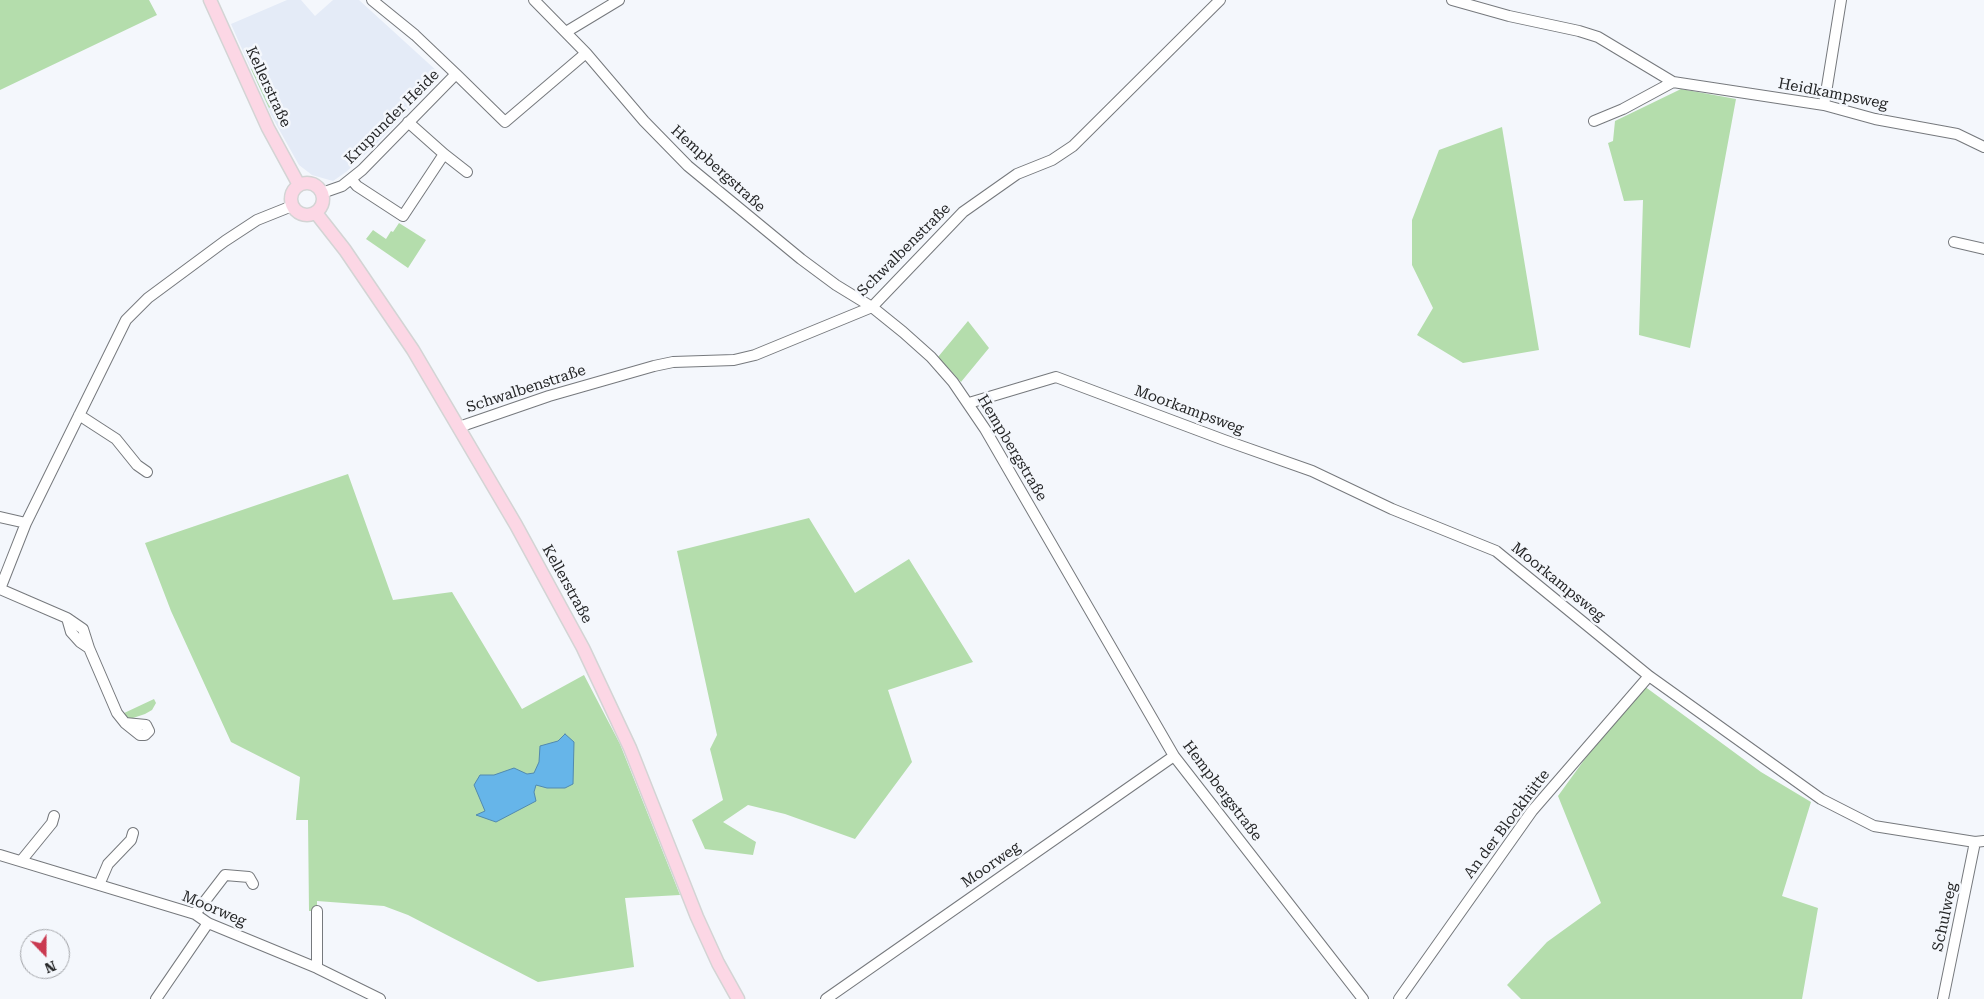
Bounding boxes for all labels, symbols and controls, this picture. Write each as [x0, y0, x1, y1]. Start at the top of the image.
street label: Kellerstraße [241, 44, 295, 130]
street label: Krupunder Heide [341, 66, 443, 168]
street label: Heidkampsweg [1777, 75, 1889, 113]
street label: Hempbergstraße [667, 122, 769, 216]
street label: Schwalbenstraße [854, 200, 954, 300]
street label: Schwalbenstraße [464, 361, 588, 417]
street label: Moorkampsweg [1132, 382, 1246, 438]
street label: Hempbergstraße [973, 392, 1051, 504]
street label: Moorkampsweg [1508, 539, 1608, 625]
street label: Kellerstraße [538, 542, 596, 626]
street label: Hempbergstraße [1178, 737, 1266, 845]
street label: An der Blockhütte [1460, 766, 1554, 882]
street label: Moorweg [958, 838, 1024, 892]
street label: Schulweg [1929, 881, 1961, 953]
street label: Moorweg [179, 887, 249, 931]
north arrow [20, 929, 70, 979]
text: N [42, 958, 58, 976]

